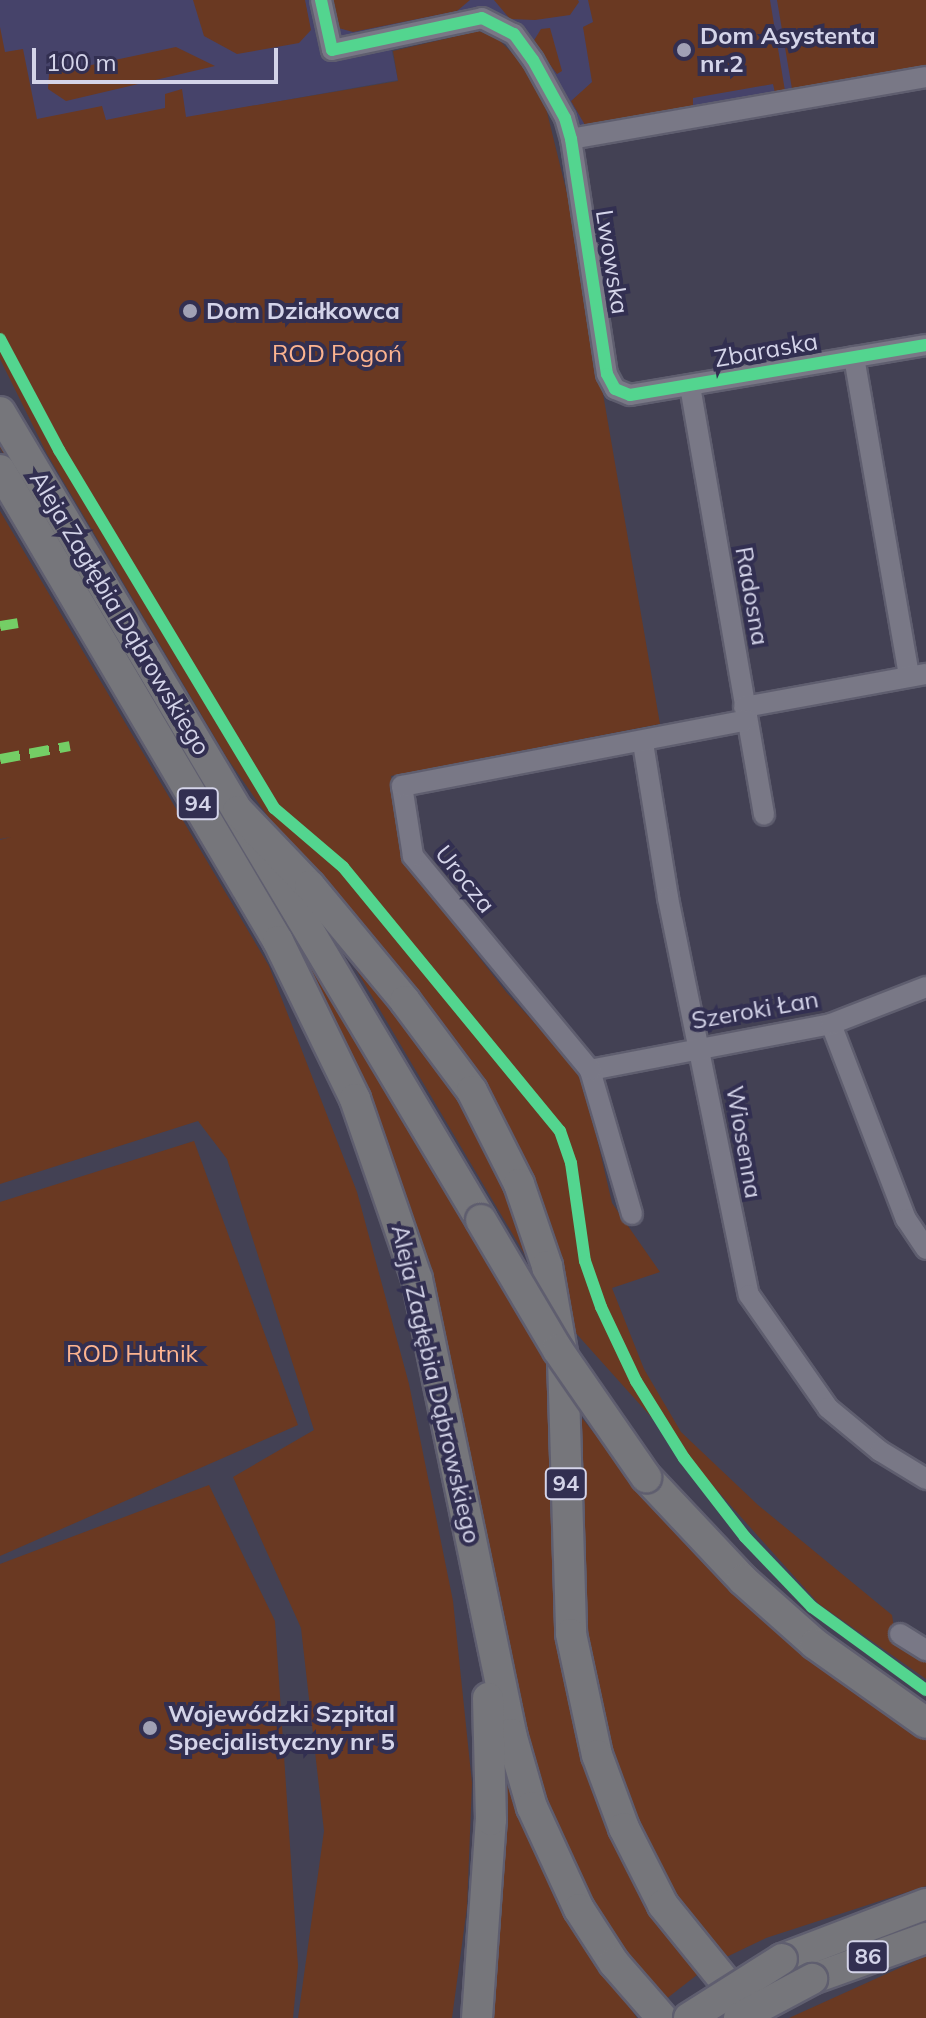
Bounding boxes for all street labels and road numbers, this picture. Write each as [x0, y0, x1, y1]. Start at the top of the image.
street label: Lwowska [590, 208, 634, 316]
street label: Zbaraska [712, 327, 820, 373]
street label: Aleja Zagłębia Dąbrowskiego [24, 466, 216, 760]
street label: Radosna [729, 545, 775, 647]
road number: 94 [176, 786, 220, 822]
street label: Urocza [429, 839, 501, 919]
street label: Szeroki Łan [689, 985, 821, 1035]
street label: Wiosenna [720, 1084, 768, 1200]
street label: Aleja Zagłębia Dąbrowskiego [385, 1222, 487, 1546]
road number: 94 [544, 1466, 588, 1502]
road number: 86 [846, 1939, 890, 1975]

